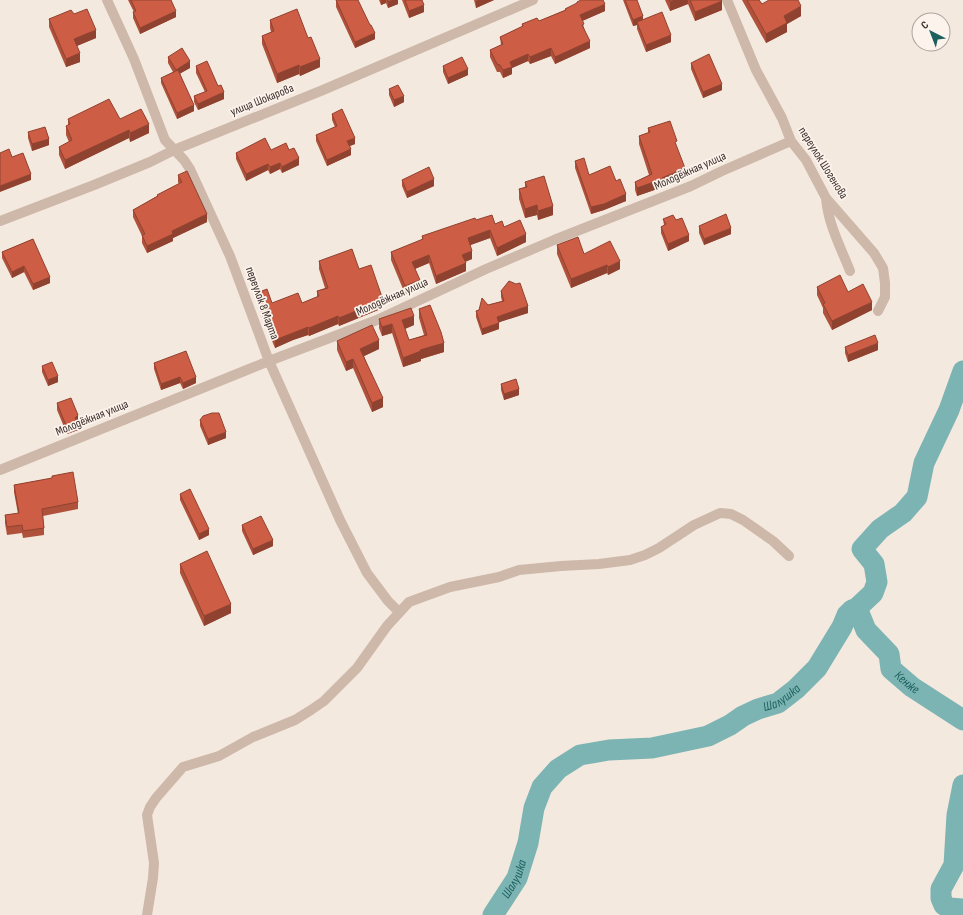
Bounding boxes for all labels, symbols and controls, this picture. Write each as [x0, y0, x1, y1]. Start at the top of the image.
north arrow [911, 12, 951, 52]
text: С [918, 18, 931, 32]
street label: улица Шокарова [228, 80, 296, 120]
street label: переулок Шогенова [795, 124, 851, 202]
street label: Молодёжная улица [652, 148, 729, 194]
street label: переулок 8 Марта [242, 265, 282, 342]
street label: Молодёжная улица [354, 274, 431, 320]
street label: Молодёжная улица [53, 396, 131, 439]
water label: Кенже [891, 667, 922, 698]
water label: Шалушка [761, 680, 805, 715]
water label: Шалушка [498, 857, 530, 901]

